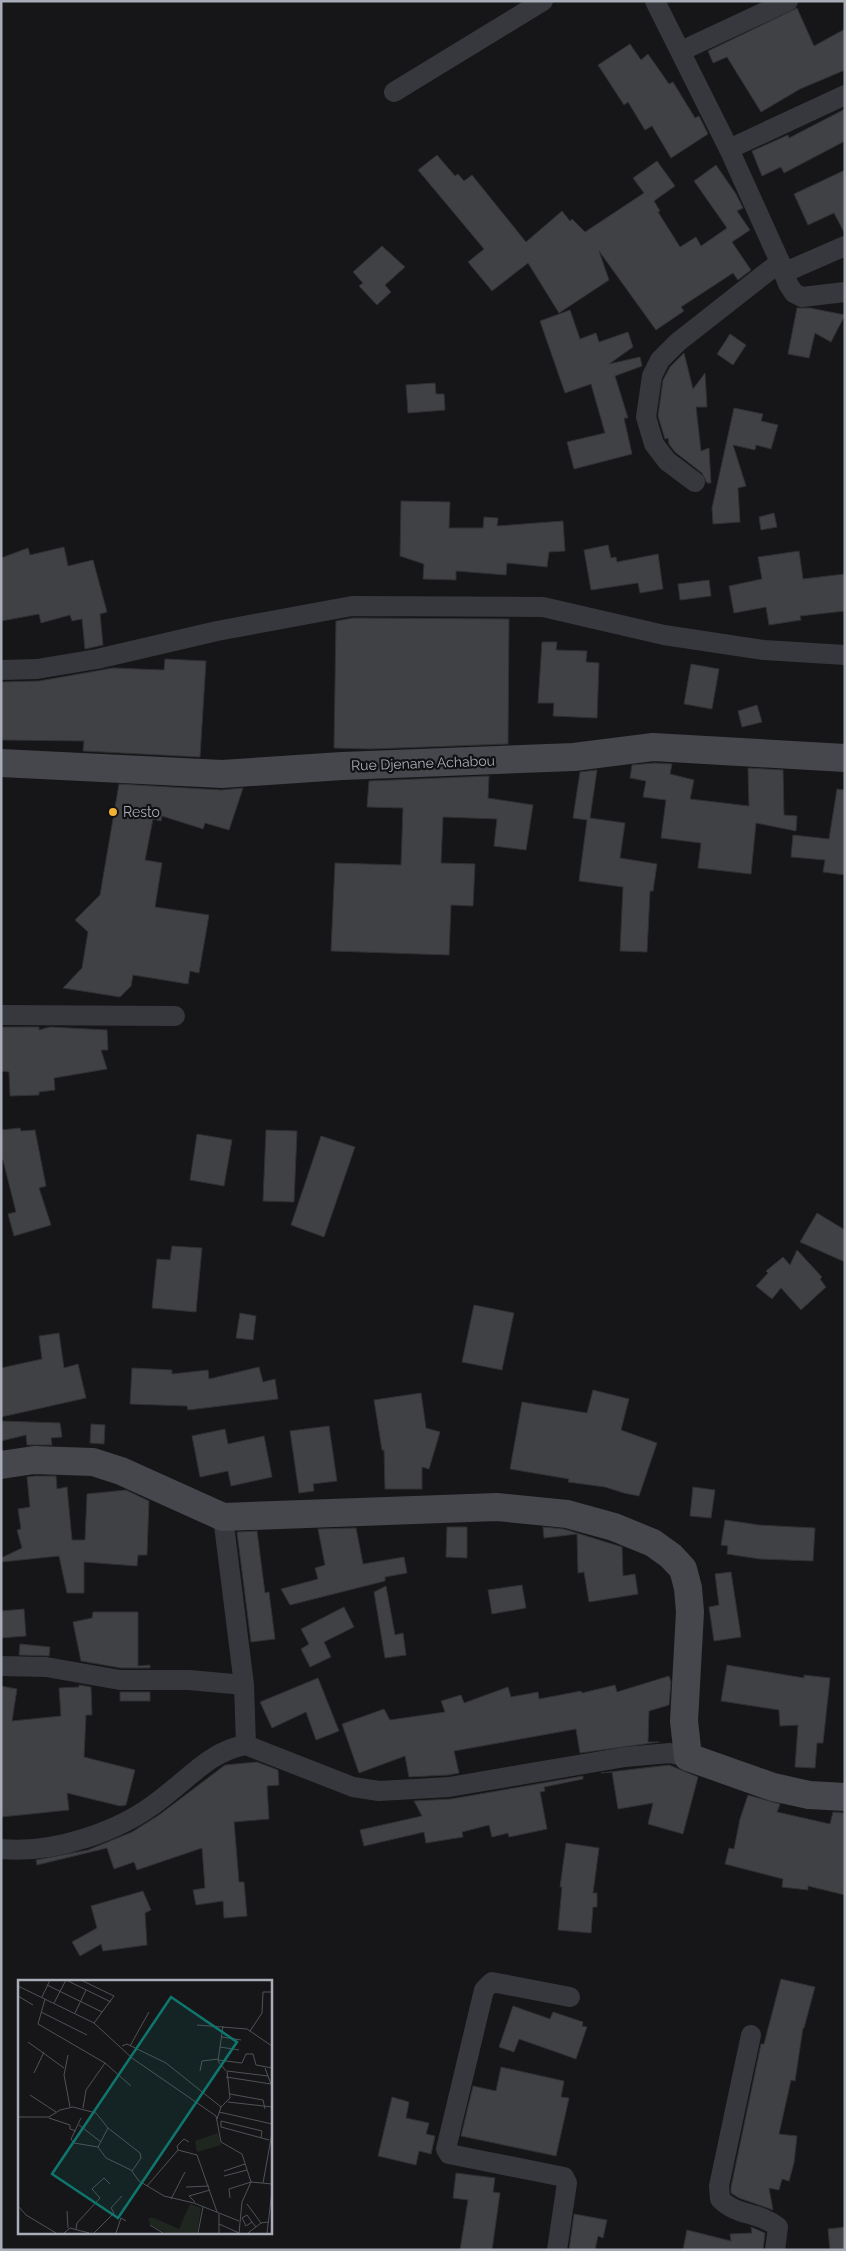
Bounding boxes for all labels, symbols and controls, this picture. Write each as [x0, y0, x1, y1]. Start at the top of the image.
street label: Rue Djenane Achabou [351, 752, 495, 774]
place label: Resto [123, 804, 160, 820]
marker: Resto [107, 806, 119, 818]
inset map [18, 1980, 271, 2234]

